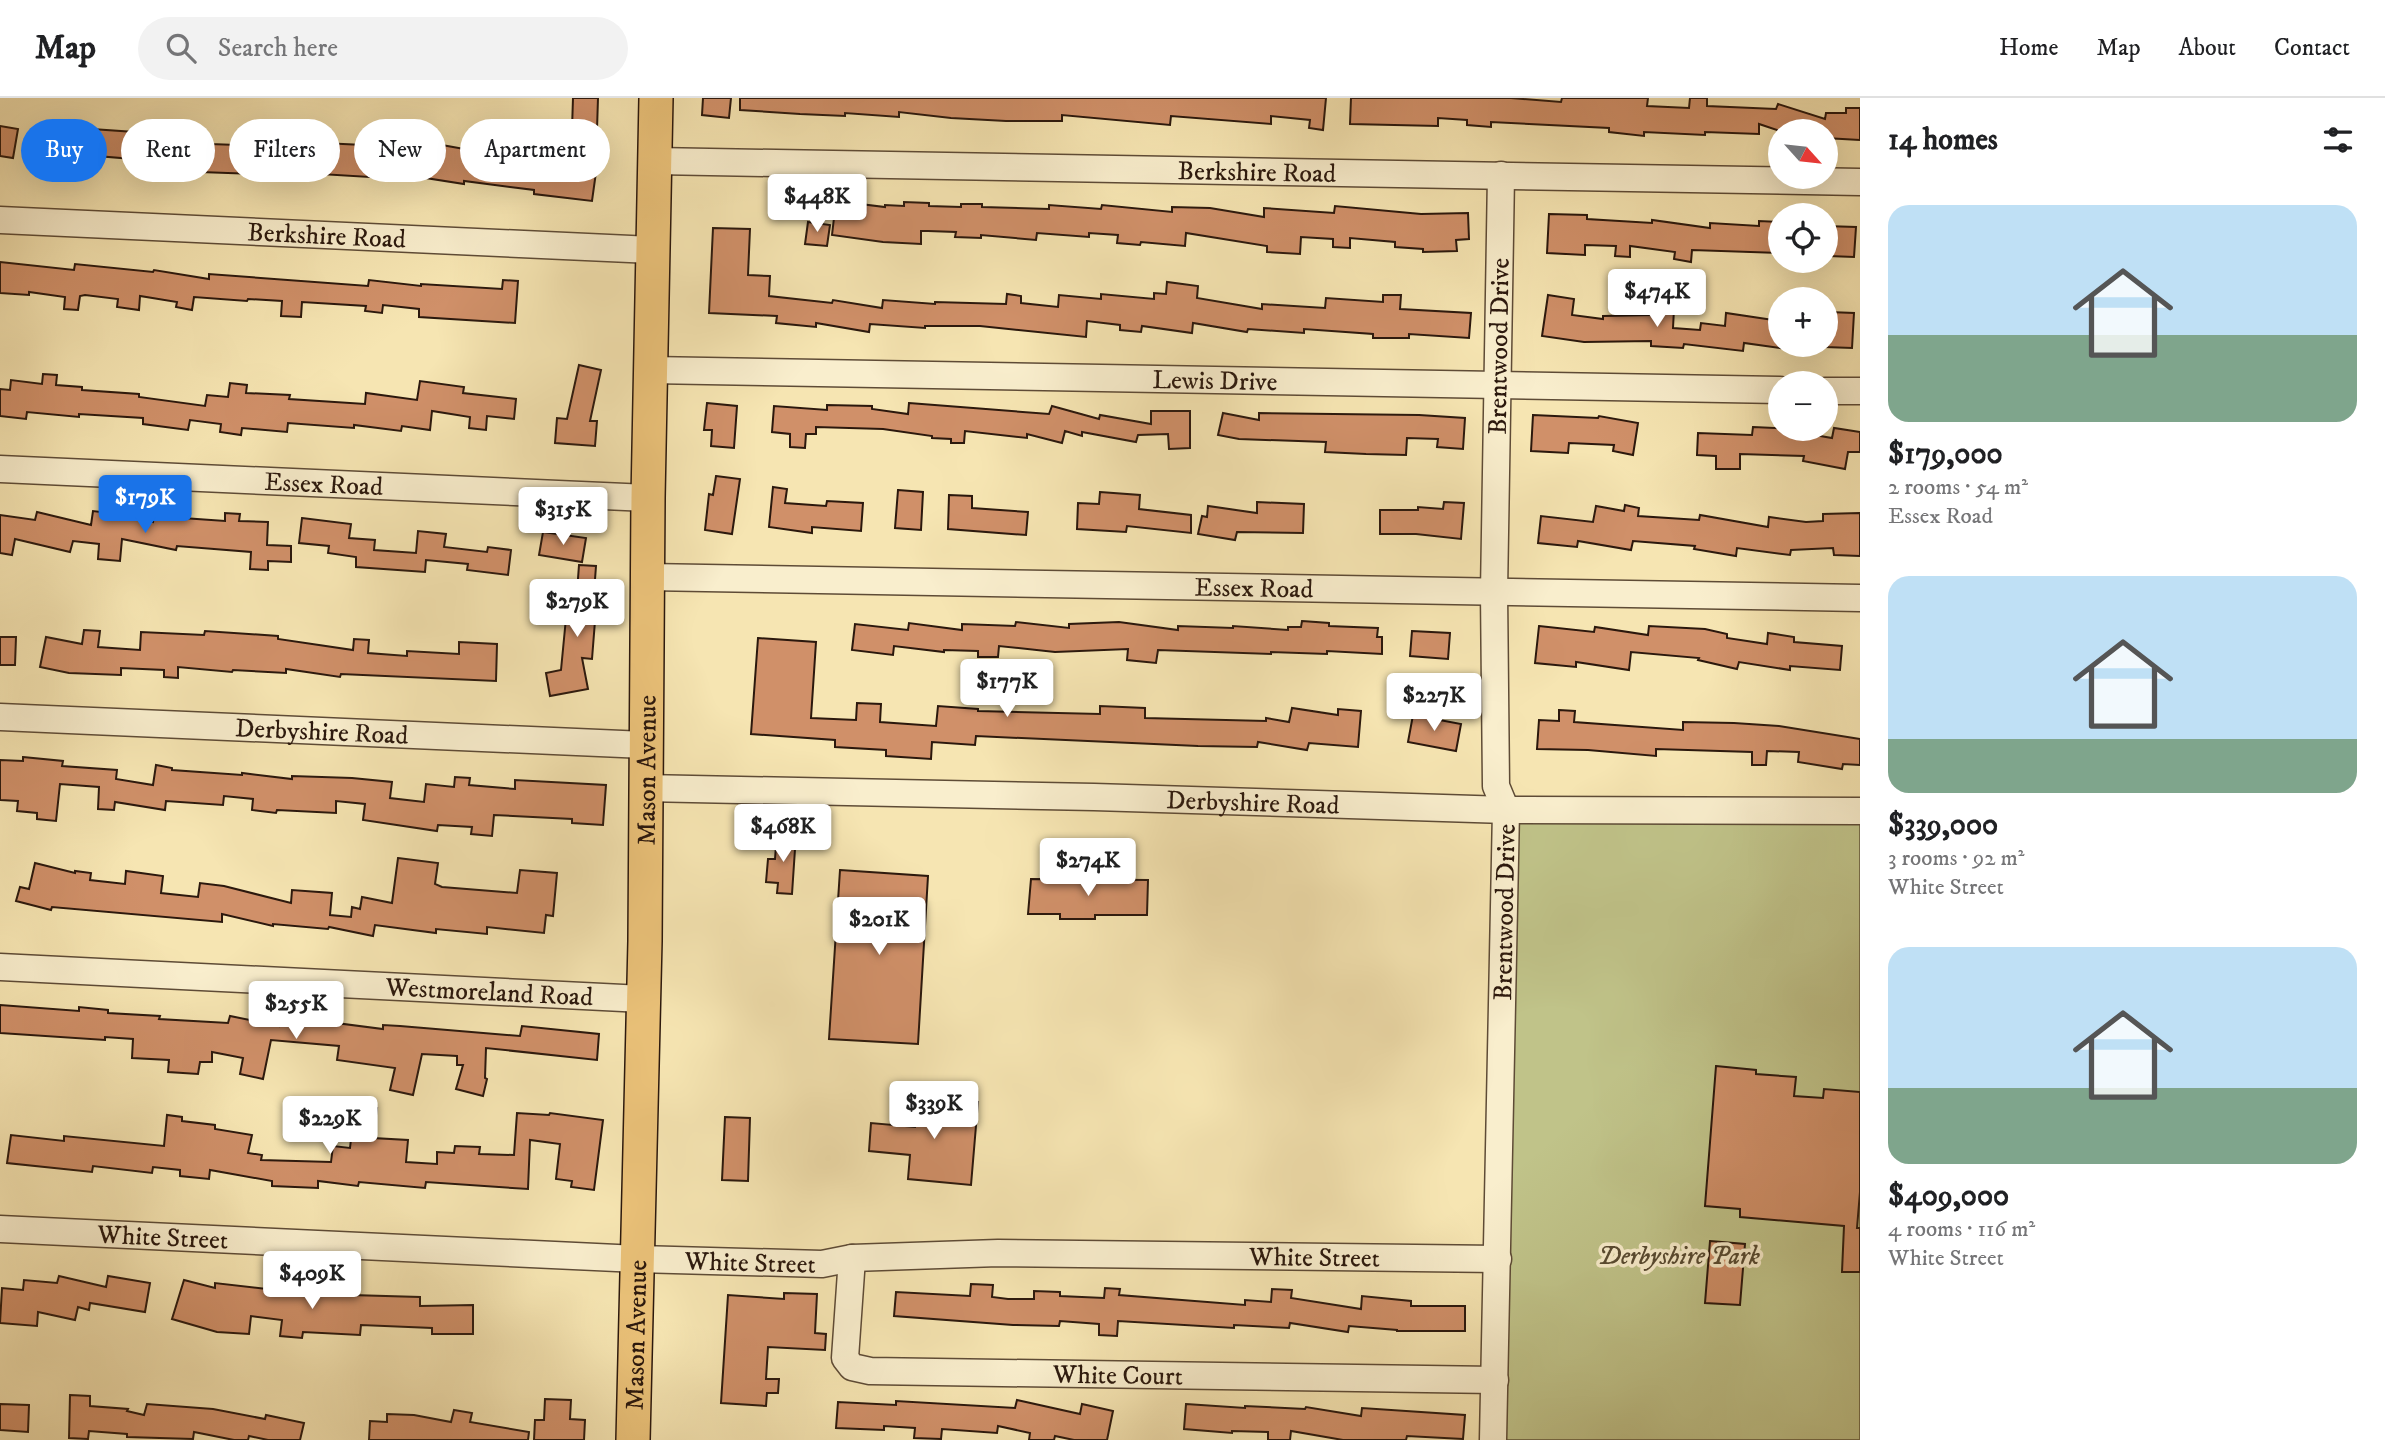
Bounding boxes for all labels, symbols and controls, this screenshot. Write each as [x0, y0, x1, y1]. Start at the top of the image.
search box [138, 17, 628, 80]
text: Map [35, 28, 96, 69]
icon: search [162, 29, 200, 67]
text: Search here [218, 32, 338, 65]
text: Home [1999, 33, 2058, 63]
text: Map [2096, 33, 2141, 63]
text: About [2179, 33, 2236, 63]
text: Contact [2274, 33, 2350, 63]
chip: Buy [21, 119, 107, 182]
chip: Rent [121, 119, 215, 182]
chip: Filters [229, 119, 340, 182]
chip: New [354, 119, 446, 182]
chip: Apartment [460, 119, 610, 182]
north arrow [1768, 119, 1838, 189]
map controls [1768, 119, 1838, 441]
icon: filters [2319, 121, 2357, 159]
text: 14 homes [1888, 122, 1998, 159]
street label: Berkshire Road [1177, 155, 1336, 191]
pin: $448K [768, 174, 866, 234]
text: $448K [784, 182, 850, 211]
button: locate [1768, 203, 1838, 273]
street label: Berkshire Road [247, 216, 407, 257]
icon: home [2060, 250, 2186, 376]
street label: Brentwood Drive [1482, 257, 1518, 435]
pin: $474K [1608, 270, 1706, 329]
text: $474K [1624, 277, 1690, 306]
button: + [1768, 287, 1838, 357]
street label: Lewis Drive [1152, 364, 1278, 399]
button: − [1768, 371, 1838, 441]
text: $179,000 [1888, 436, 2003, 473]
street label: Essex Road [264, 466, 384, 504]
text: 2 rooms · 54 m² [1888, 473, 2028, 502]
pin: $179K [96, 476, 194, 535]
text: $179K [115, 483, 175, 512]
pin: $315K [514, 488, 612, 547]
text: $315K [534, 495, 592, 524]
text: Essex Road [1888, 502, 1993, 531]
street label: Essex Road [1194, 571, 1314, 607]
pin: $279K [528, 580, 626, 639]
text: $279K [545, 587, 609, 616]
icon: home [2060, 621, 2186, 747]
pin: $177K [958, 660, 1056, 719]
text: $177K [976, 667, 1038, 696]
pin: $227K [1385, 674, 1483, 733]
text: $227K [1403, 681, 1465, 710]
street label: Mason Avenue [631, 695, 665, 845]
street label: Derbyshire Road [234, 712, 409, 753]
street label: Derbyshire Road [1166, 784, 1340, 823]
pin: $468K [734, 804, 832, 864]
text: $339,000 [1888, 807, 1998, 844]
text: $468K [750, 812, 816, 841]
street label: Brentwood Drive [1487, 823, 1524, 1001]
pin: $274K [1039, 838, 1137, 898]
text: 3 rooms · 92 m² [1888, 844, 2025, 873]
text: $274K [1056, 846, 1120, 875]
text: White Street [1888, 873, 2004, 902]
pin: $201K [830, 898, 928, 957]
text: $201K [849, 905, 909, 934]
street label: Westmoreland Road [384, 971, 594, 1014]
pin: $255K [247, 982, 345, 1041]
text: $255K [265, 989, 327, 1018]
icon: home [2060, 992, 2186, 1118]
pin: $339K [885, 1082, 983, 1141]
text: $339K [905, 1089, 963, 1118]
pin: $229K [281, 1096, 379, 1156]
text: $229K [299, 1104, 361, 1133]
text: $409,000 [1888, 1178, 2009, 1215]
text: 4 rooms · 116 m² [1888, 1215, 2035, 1244]
street label: White Street [96, 1219, 229, 1258]
park label: Derbyshire Park [1598, 1240, 1760, 1273]
street label: White Street [1248, 1241, 1380, 1276]
text: White Street [1888, 1244, 2004, 1273]
street label: White Street [683, 1245, 816, 1282]
pin: $409K [263, 1252, 361, 1311]
text: $409K [279, 1259, 345, 1288]
street label: Mason Avenue [619, 1260, 655, 1411]
street label: White Court [1052, 1359, 1183, 1394]

